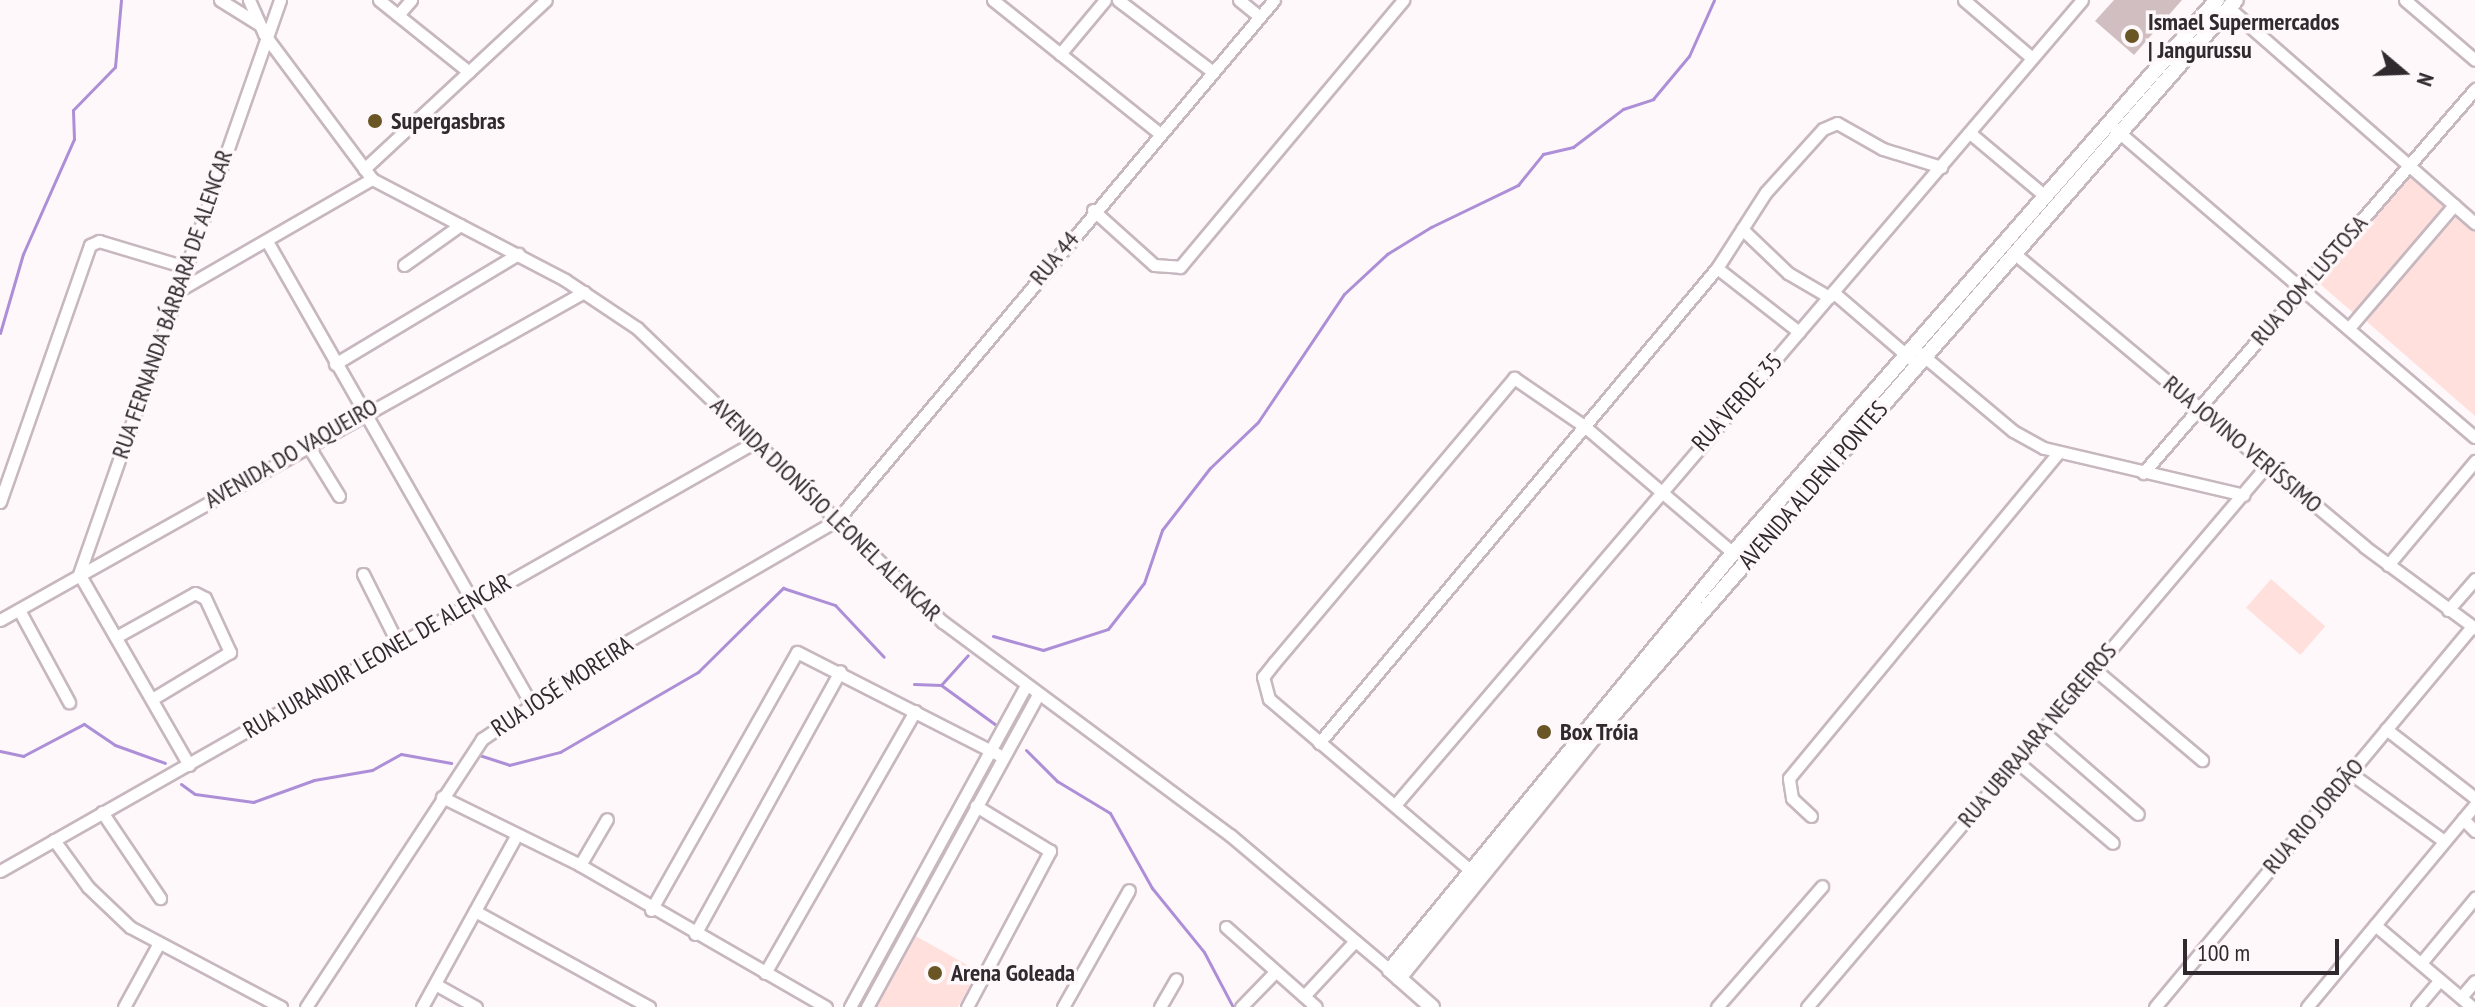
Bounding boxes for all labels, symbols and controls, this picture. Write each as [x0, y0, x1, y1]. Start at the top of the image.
place label: Ismael Supermercados | Jangurussu [2148, 8, 2340, 64]
marker: Ismael Supermercados | Jangurussu [2123, 27, 2141, 45]
north arrow [2363, 32, 2443, 112]
text: N [2411, 70, 2441, 90]
place label: Supergasbras [391, 107, 505, 135]
marker: Supergasbras [366, 112, 384, 130]
street label: RUA FERNANDA BÁRBARA DE ALENCAR [105, 144, 239, 464]
street label: RUA DOM LUSTOSA [2244, 209, 2374, 351]
street label: RUA 44 [1023, 225, 1085, 291]
street label: RUA VERDE 35 [1685, 347, 1789, 457]
street label: RUA JOVINO VERÍSSIMO [2157, 369, 2329, 519]
street label: AVENIDA DIONÍSIO LEONEL ALENCAR [704, 390, 948, 628]
street label: AVENIDA DO VAQUEIRO [199, 391, 383, 515]
street label: AVENIDA ALDENI PONTES [1732, 395, 1894, 575]
street label: RUA JURANDIR LEONEL DE ALENCAR [237, 567, 517, 745]
street label: RUA JOSÉ MOREIRA [486, 629, 638, 743]
street label: RUA UBIRAJARA NEGREIROS [1951, 636, 2123, 834]
place label: Box Tróia [1560, 718, 1640, 746]
marker: Box Tróia [1535, 723, 1553, 741]
street label: RUA RIO JORDÃO [2256, 752, 2370, 880]
scale bar [2187, 923, 2343, 973]
text: 100 m [2197, 937, 2250, 968]
place label: Arena Goleada [951, 959, 1075, 987]
marker: Arena Goleada [926, 964, 944, 982]

